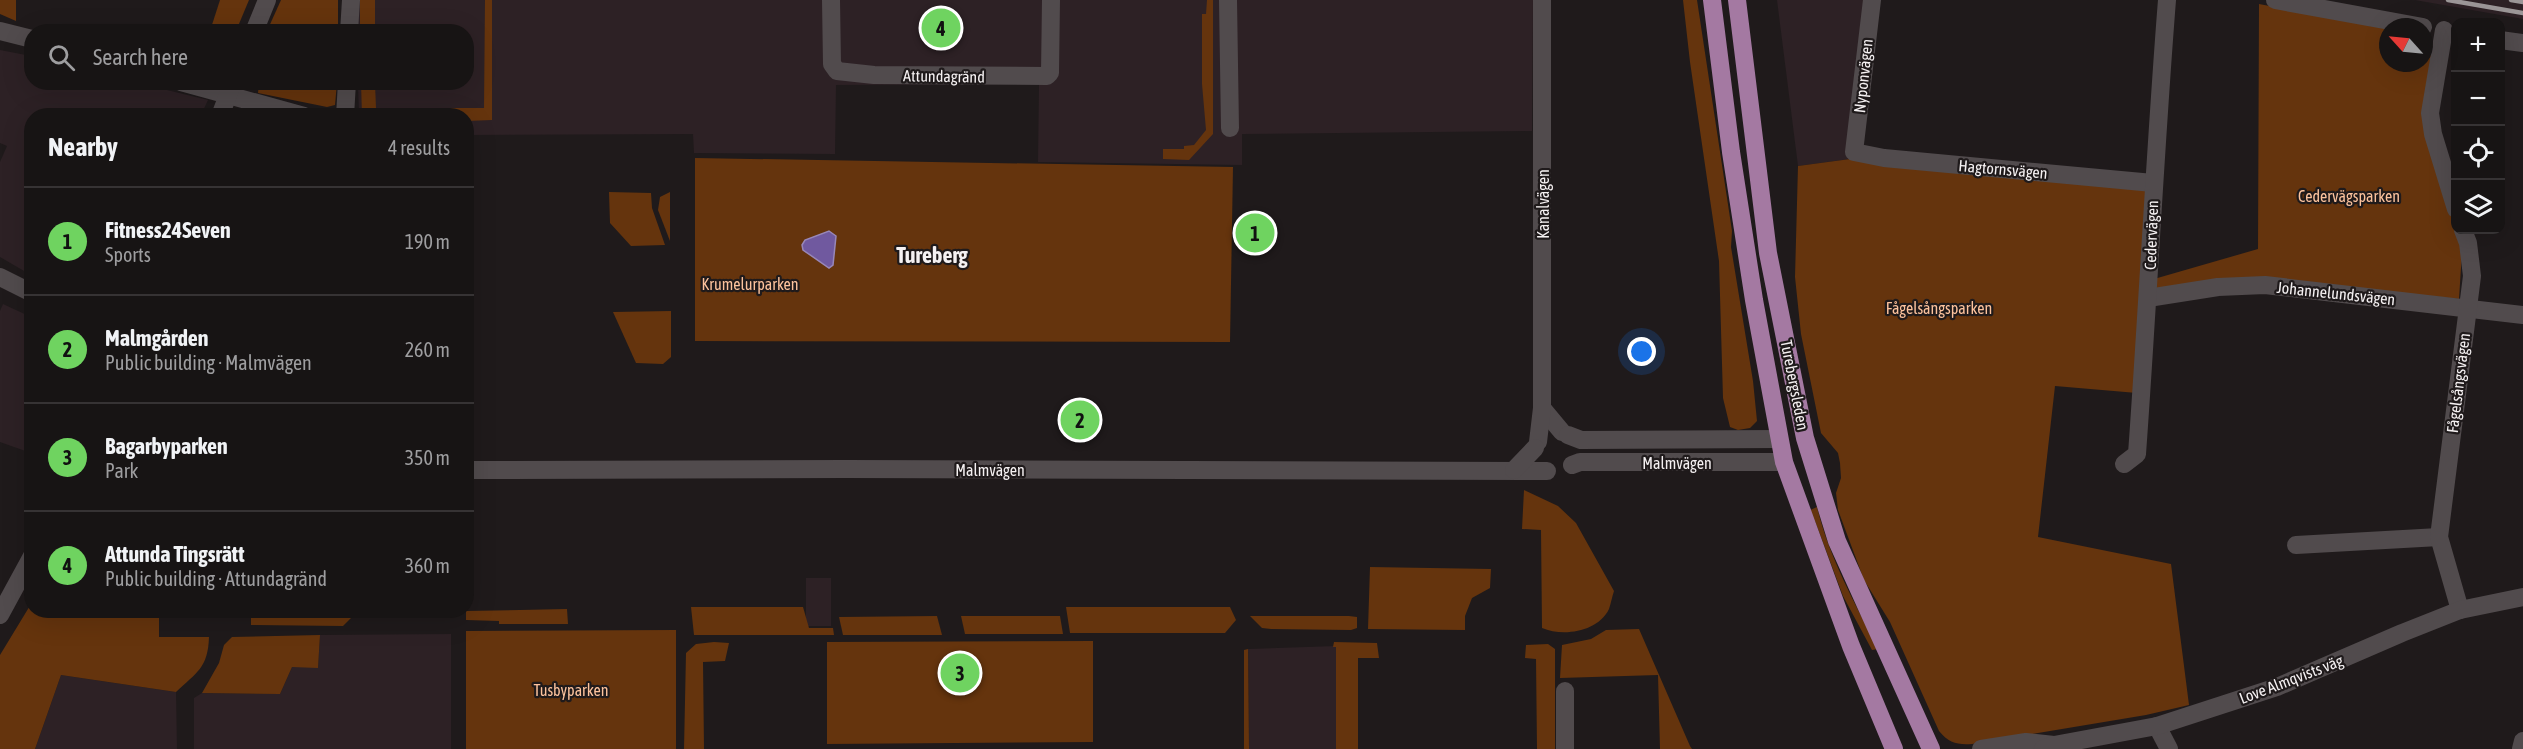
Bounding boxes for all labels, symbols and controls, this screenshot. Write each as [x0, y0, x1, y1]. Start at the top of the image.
pin: 4 [922, 6, 960, 51]
north arrow [2379, 18, 2433, 72]
map controls [2451, 18, 2505, 234]
button: + [2451, 18, 2505, 72]
search box [24, 24, 474, 90]
street label: Nyponvägen [1850, 38, 1877, 114]
icon: search [45, 41, 78, 74]
text: Search here [93, 44, 188, 70]
street label: Attundagränd [903, 66, 985, 87]
button: − [2451, 72, 2505, 126]
button: locate [2451, 126, 2505, 180]
text: Nearby [48, 132, 118, 162]
text: 4 results [388, 136, 450, 159]
street label: Hagtornsvägen [1958, 156, 2048, 183]
street label: Kanalvägen [1534, 169, 1553, 239]
button: layers [2451, 180, 2505, 234]
park label: Cedervägsparken [2298, 187, 2400, 206]
street label: Cedervägen [2141, 200, 2162, 270]
pin: 1 [1236, 210, 1274, 256]
text: Fitness24Seven [105, 217, 231, 243]
text: 1 [63, 230, 72, 253]
text: 190 m [405, 230, 450, 253]
district label: Tureberg [896, 242, 968, 268]
text: Sports [105, 243, 151, 266]
park label: Krumelurparken [701, 275, 799, 294]
street label: Johannelundsvägen [2276, 278, 2396, 309]
park label: Fågelsångsparken [1886, 299, 1992, 318]
text: Malmgården [105, 325, 208, 351]
street label: Fågelsångsvägen [2443, 332, 2474, 434]
your location [1627, 337, 1656, 366]
text: 2 [63, 338, 72, 361]
text: 260 m [405, 338, 450, 361]
street label: Turebergsleden [1776, 338, 1813, 432]
text: Public building · Malmvägen [105, 351, 312, 374]
pin: 2 [1060, 398, 1100, 442]
text: Bagarbyparken [105, 433, 228, 459]
text: 3 [63, 446, 72, 469]
text: 350 m [405, 446, 450, 469]
street label: Malmvägen [1642, 454, 1712, 473]
text: Park [105, 459, 138, 482]
street label: Malmvägen [955, 461, 1025, 480]
text: Attunda Tingsrätt [105, 541, 245, 567]
text: 4 [63, 554, 72, 577]
text: 360 m [405, 554, 450, 577]
text: Public building · Attundagränd [105, 567, 327, 590]
pin: 3 [940, 650, 980, 696]
street label: Love Almqvists väg [2237, 651, 2346, 708]
park label: Tusbyparken [533, 681, 609, 700]

